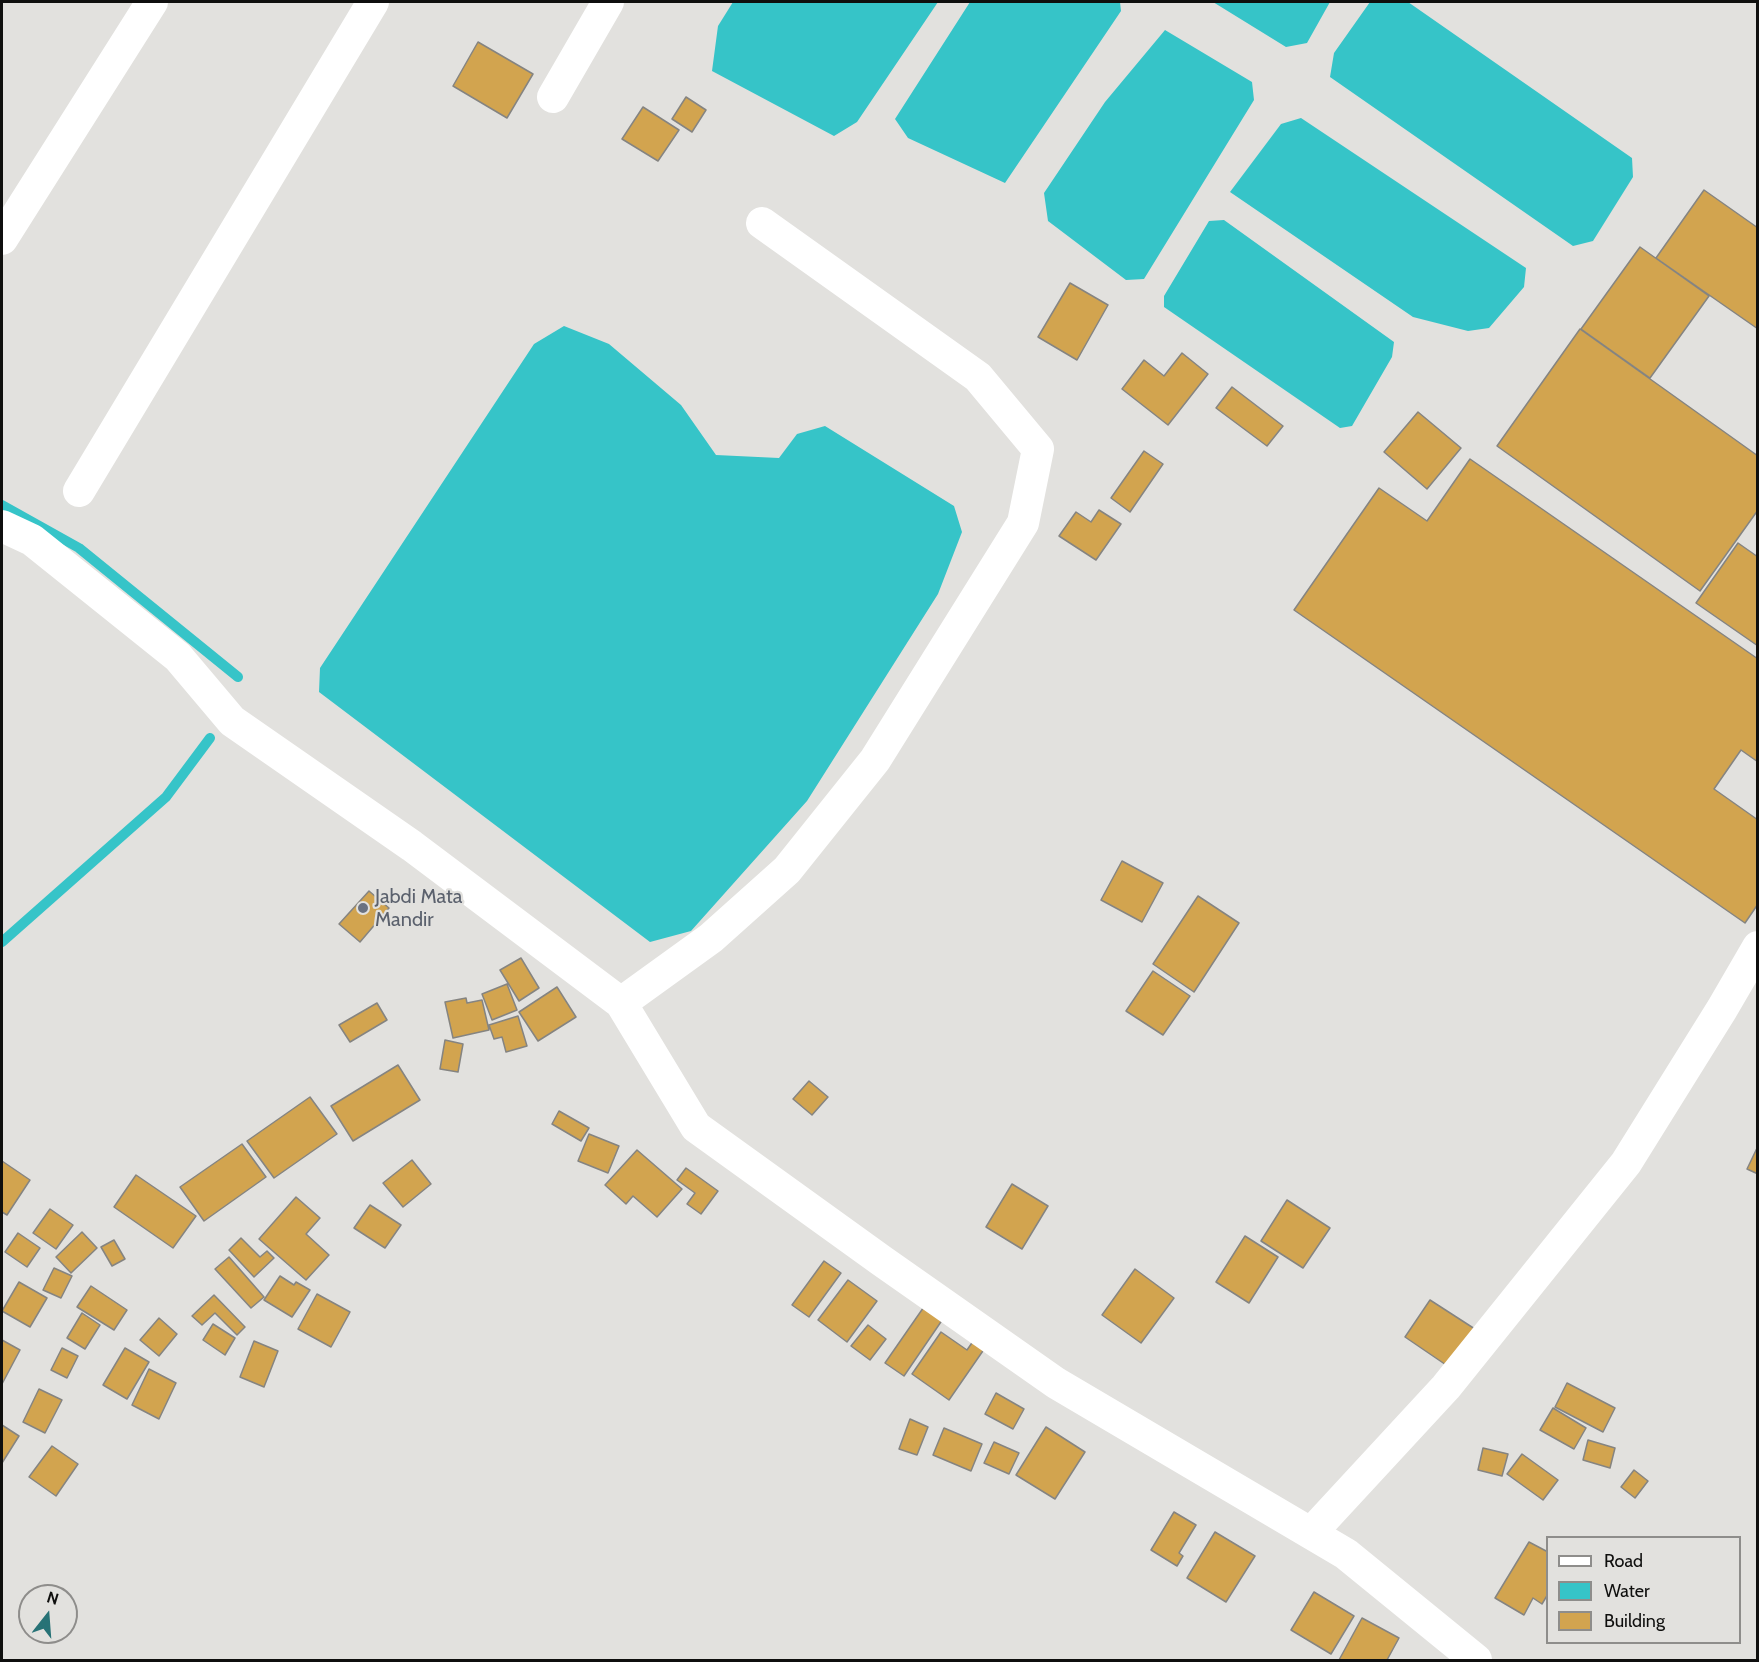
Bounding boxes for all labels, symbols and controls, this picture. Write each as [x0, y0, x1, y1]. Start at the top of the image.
place label: Jabdi Mata Mandir [375, 885, 462, 932]
marker: Jabdi Mata Mandir [356, 901, 370, 915]
legend [1546, 1536, 1741, 1644]
text: Road [1604, 1550, 1643, 1572]
text: Water [1604, 1580, 1650, 1602]
north arrow [18, 1584, 78, 1644]
text: N [45, 1587, 61, 1609]
text: Building [1604, 1610, 1665, 1632]

